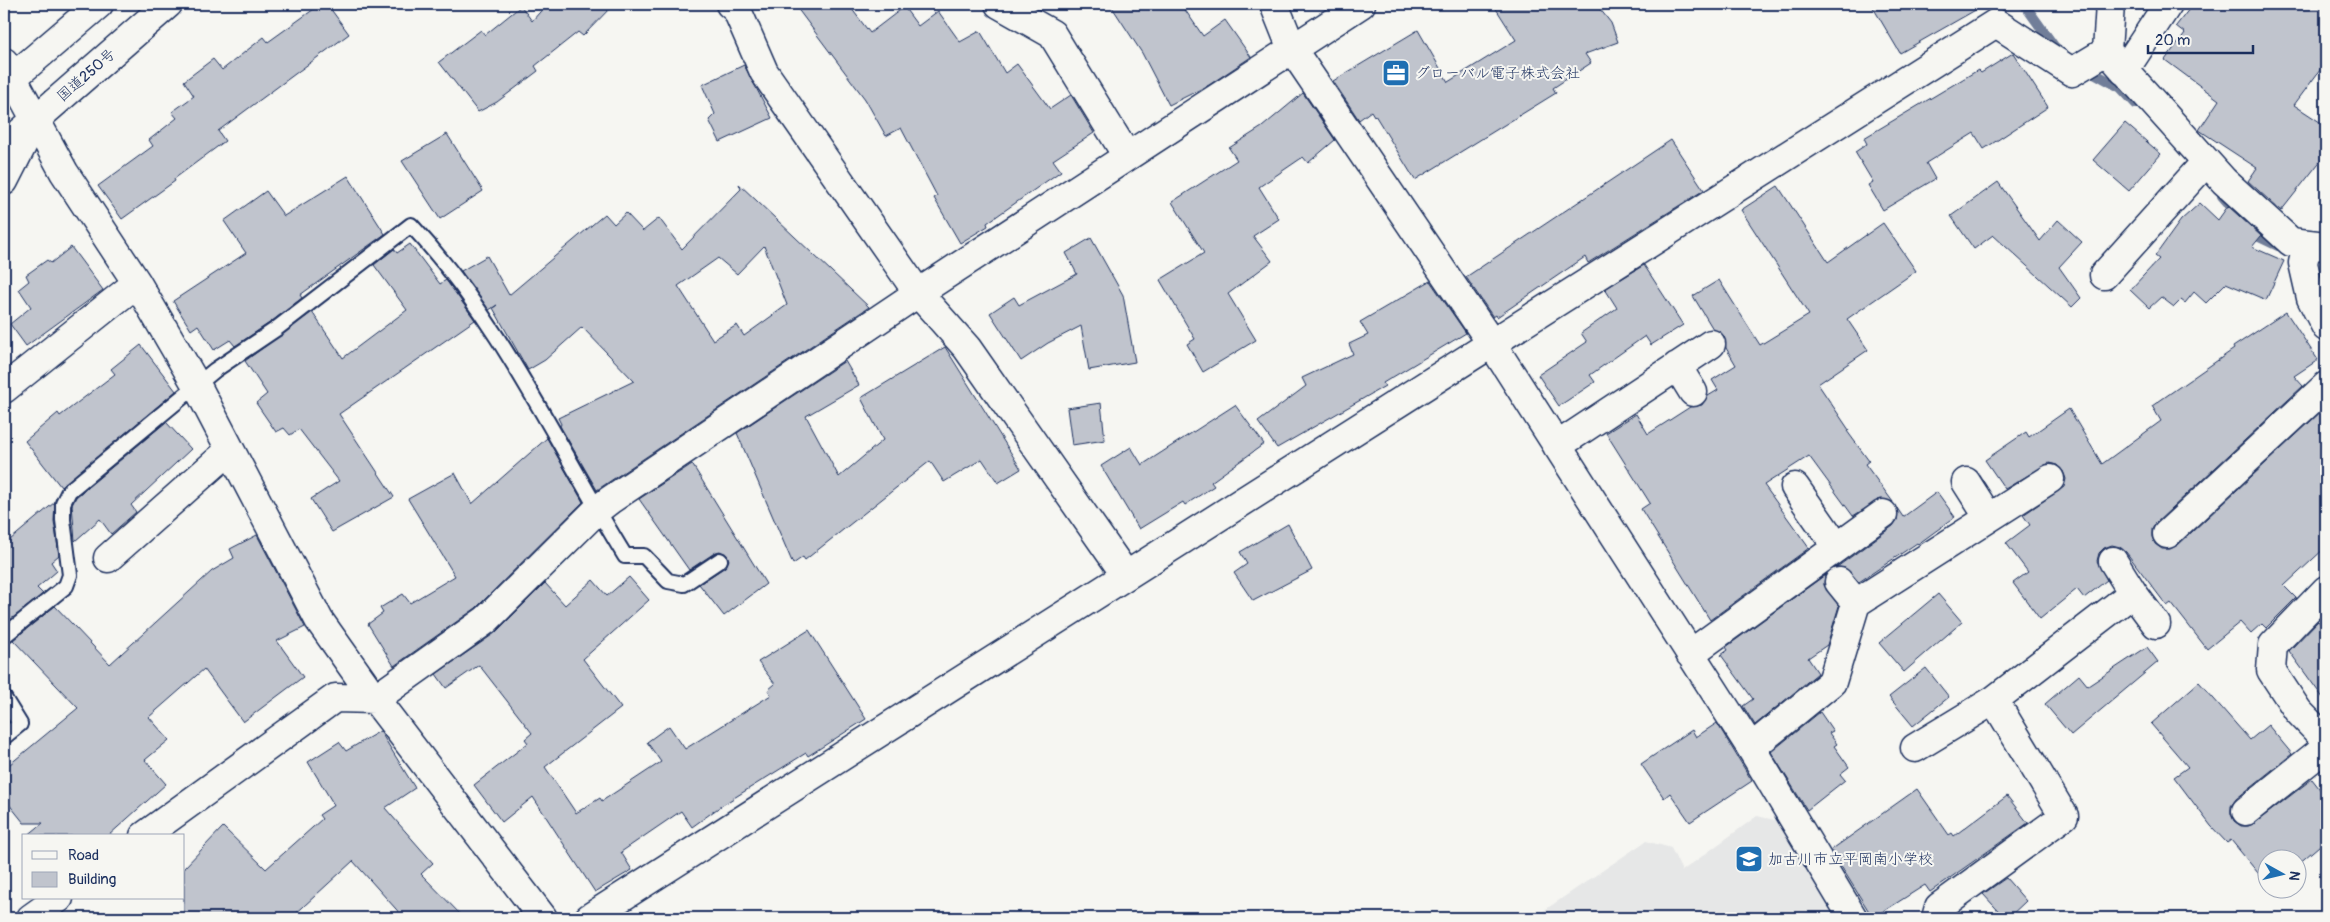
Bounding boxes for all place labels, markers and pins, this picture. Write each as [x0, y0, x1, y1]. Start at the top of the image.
office icon: グローバル電子株式会社 [1381, 58, 1411, 88]
place label: グローバル電子株式会社 [1415, 64, 1580, 83]
school or university icon: 加古川市立平岡南小学校 [1734, 844, 1764, 874]
place label: 加古川市立平岡南小学校 [1768, 850, 1933, 869]

